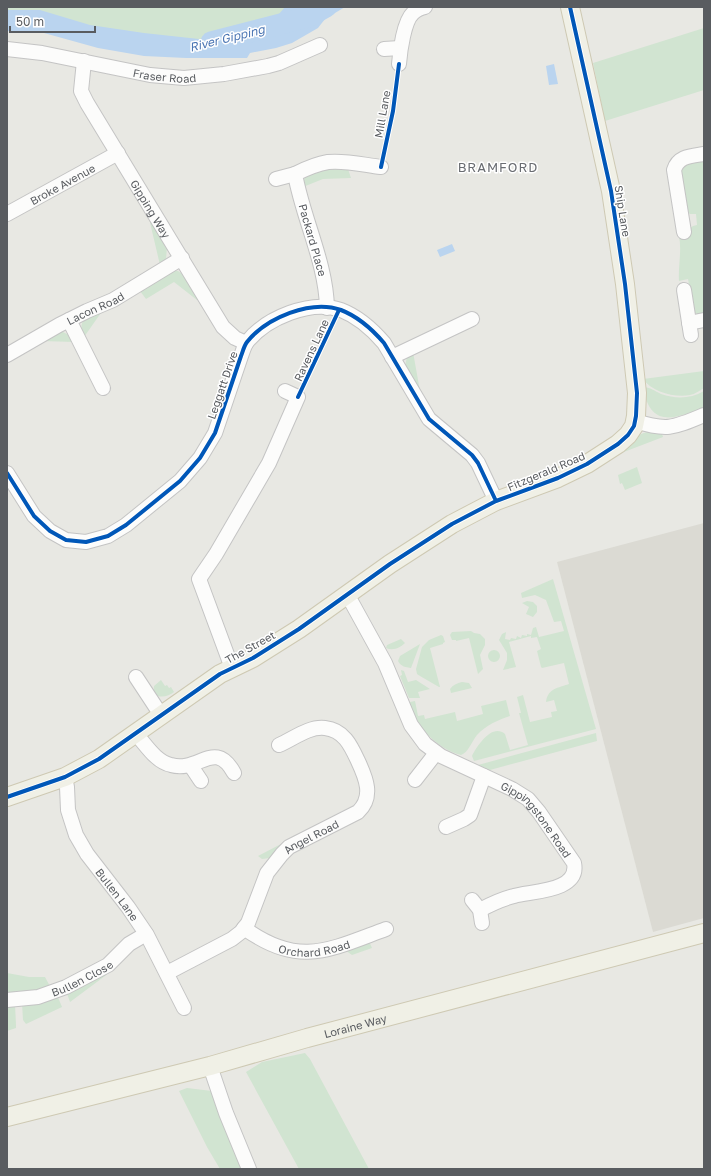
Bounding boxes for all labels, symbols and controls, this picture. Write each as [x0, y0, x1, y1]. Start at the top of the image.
scale bar [10, 8, 95, 34]
text: 50 m [16, 14, 44, 29]
water label: River Gipping [188, 21, 268, 55]
street label: Fraser Road [132, 65, 197, 85]
street label: Mill Lane [371, 89, 393, 139]
district label: BRAMFORD [458, 159, 538, 175]
street label: Broke Avenue [27, 161, 97, 207]
street label: Gipping Way [128, 177, 174, 240]
street label: Ship Lane [613, 184, 633, 238]
street label: Packard Place [296, 202, 330, 278]
street label: Lacon Road [64, 289, 126, 327]
street label: Ravens Lane [291, 317, 331, 383]
street label: Leggatt Drive [204, 349, 240, 421]
street label: Fitzgerald Road [505, 449, 587, 493]
street label: The Street [223, 628, 277, 666]
street label: Gippingstone Road [499, 778, 575, 860]
street label: Angel Road [280, 817, 341, 856]
street label: Bullen Lane [94, 865, 142, 923]
street label: Orchard Road [277, 937, 351, 958]
street label: Bullen Close [50, 958, 115, 998]
street label: Loraine Way [322, 1011, 388, 1040]

